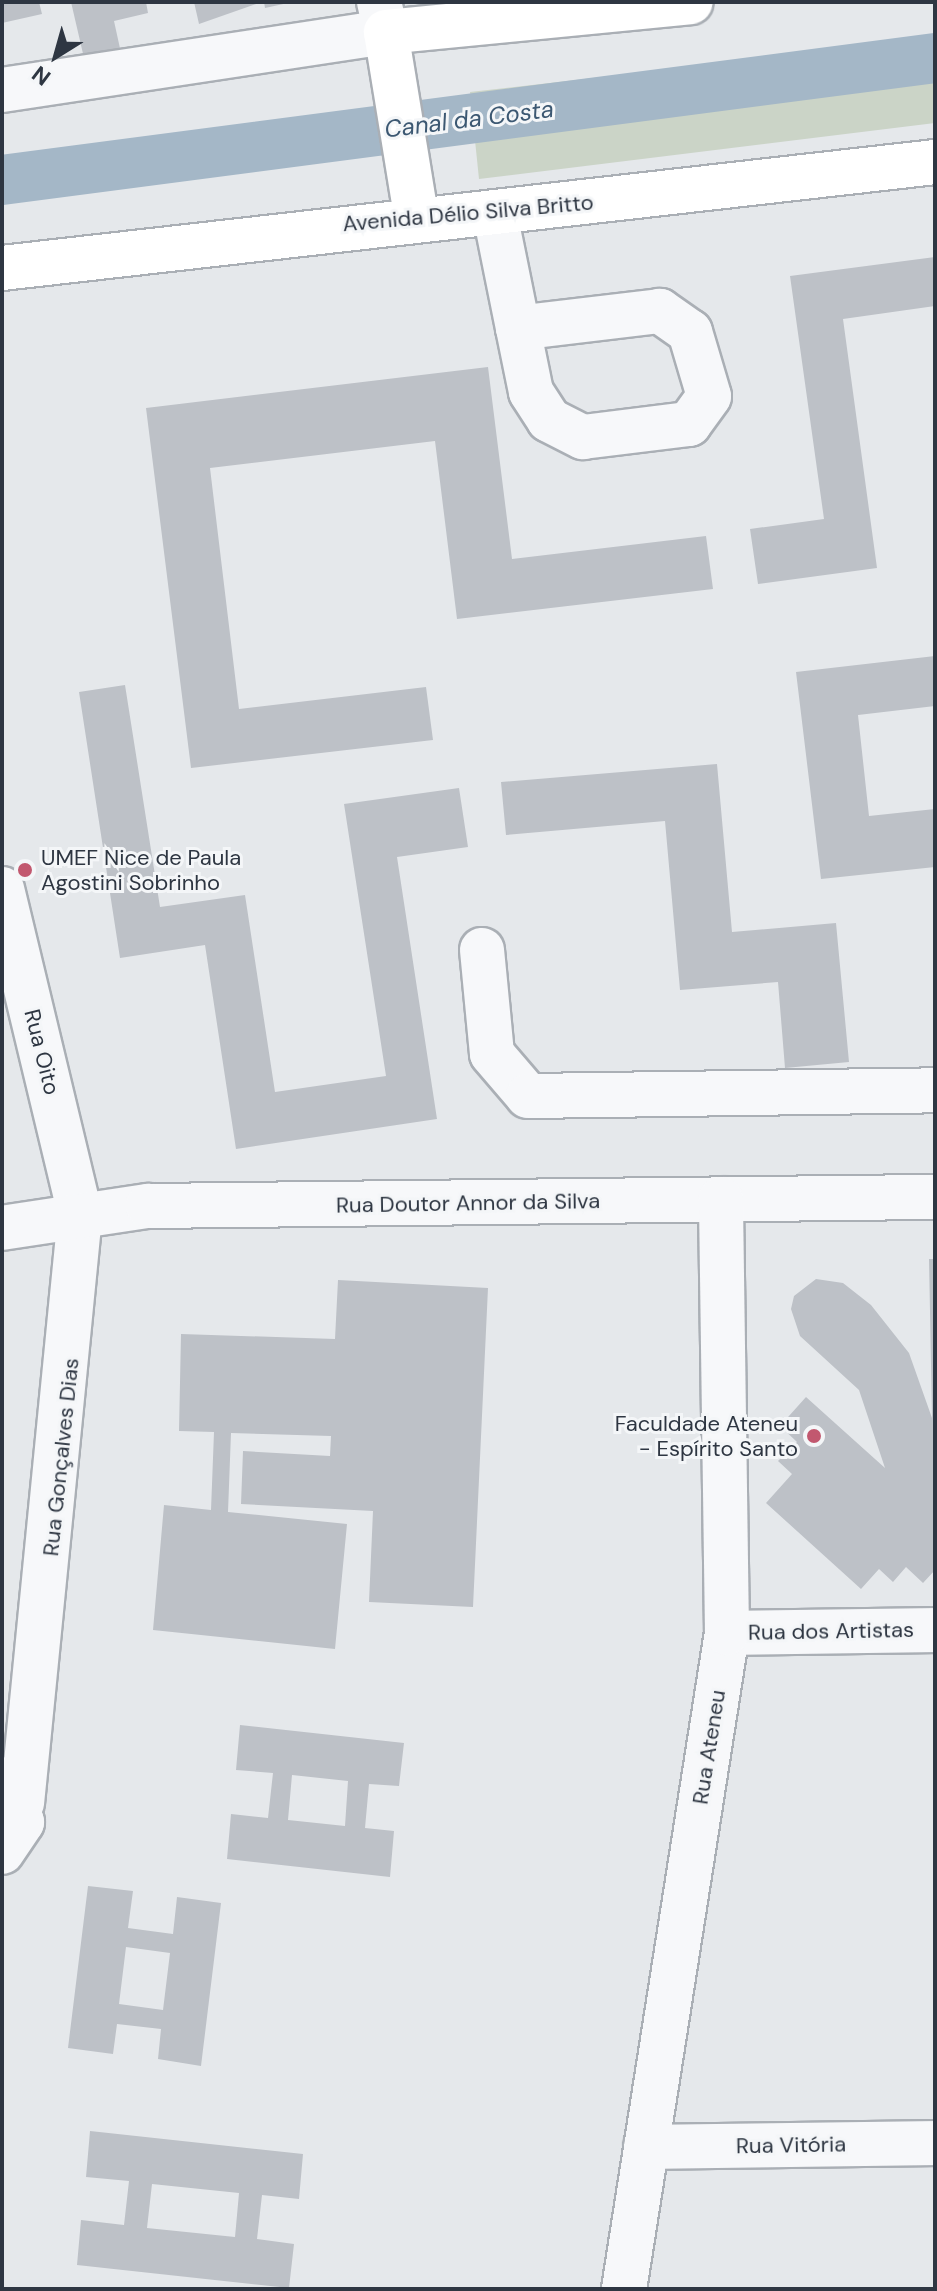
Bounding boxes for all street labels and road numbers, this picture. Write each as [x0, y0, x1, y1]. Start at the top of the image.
street label: Avenida Délio Silva Britto [341, 189, 595, 237]
street label: Rua Oito [19, 1007, 65, 1097]
street label: Rua Doutor Annor da Silva [336, 1187, 600, 1219]
street label: Rua Gonçalves Dias [37, 1357, 85, 1557]
street label: Rua dos Artistas [748, 1616, 914, 1646]
street label: Rua Ateneu [687, 1688, 731, 1806]
street label: Rua Vitória [736, 2131, 846, 2159]

